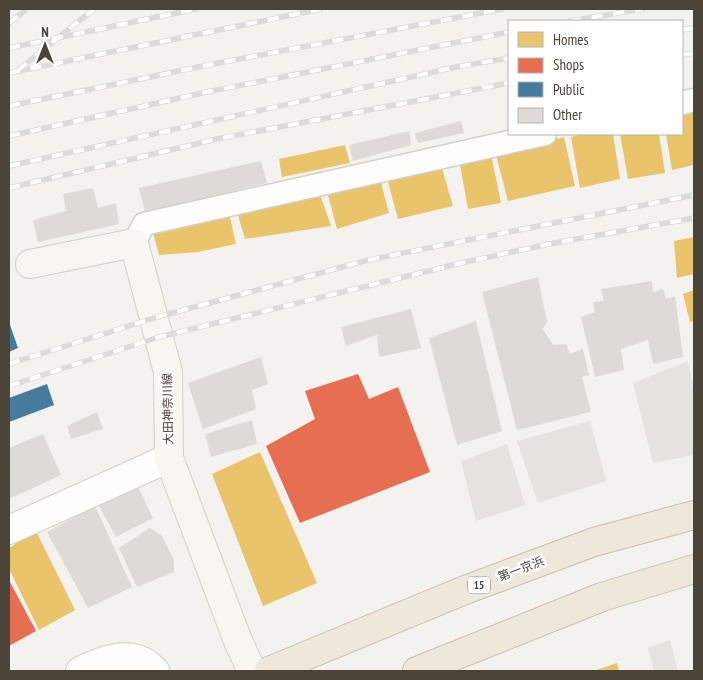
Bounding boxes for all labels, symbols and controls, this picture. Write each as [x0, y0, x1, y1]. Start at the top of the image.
north arrow [20, 20, 70, 70]
legend [508, 20, 683, 135]
text: N [41, 23, 49, 41]
text: Homes [553, 30, 589, 49]
text: Shops [553, 55, 584, 74]
text: Public [553, 80, 585, 99]
text: Other [553, 105, 583, 124]
street label: 大田神奈川線 [159, 373, 176, 445]
street label: 第一京浜 [496, 553, 546, 584]
road number: 15 [468, 576, 490, 594]

